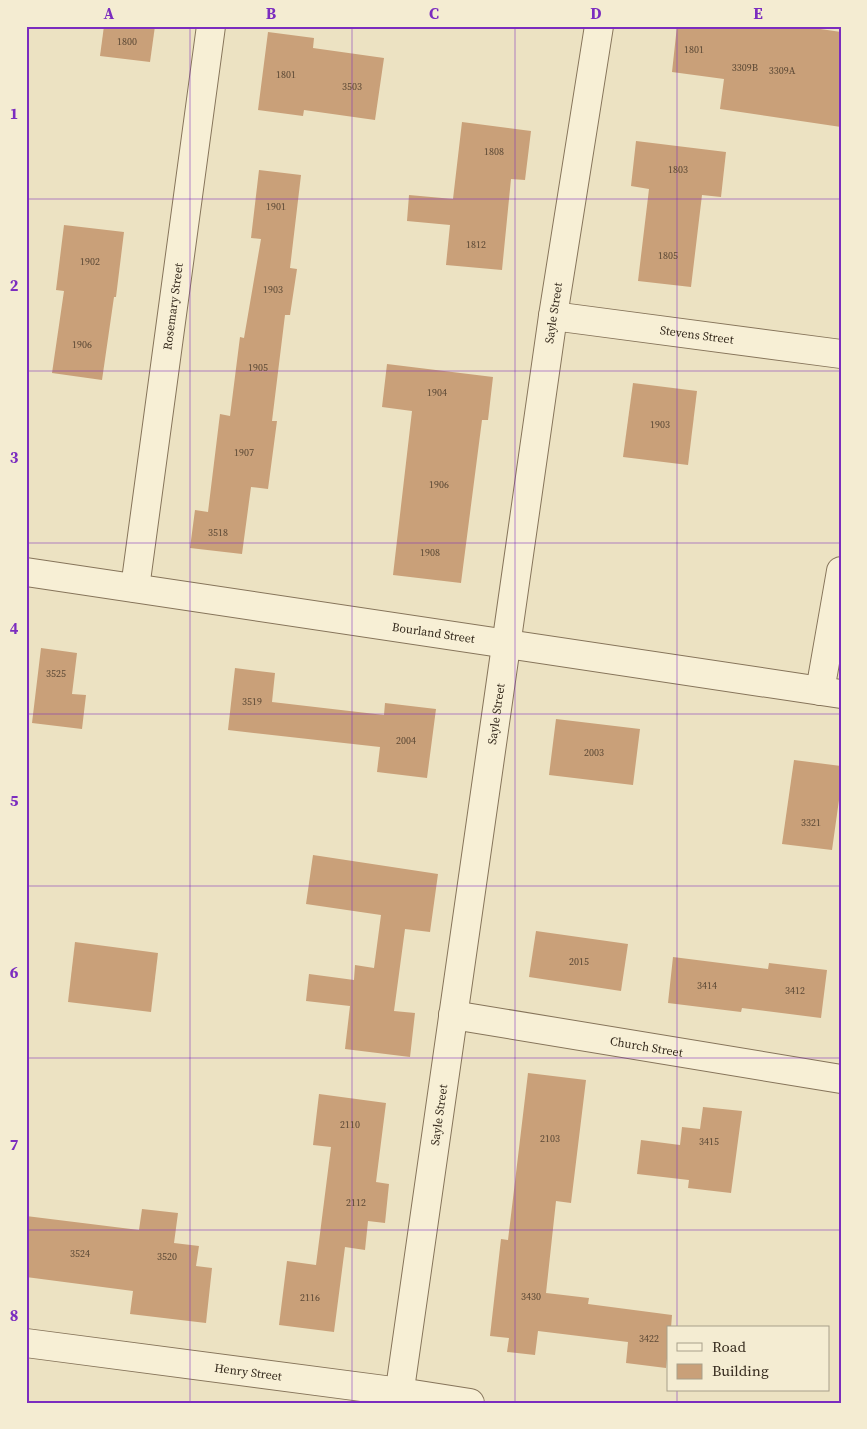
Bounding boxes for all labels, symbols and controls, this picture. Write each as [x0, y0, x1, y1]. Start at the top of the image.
text: A [104, 2, 115, 24]
text: B [266, 2, 277, 24]
text: C [429, 2, 439, 24]
text: D [590, 2, 602, 24]
text: E [753, 2, 763, 24]
house number: 1800 [117, 35, 137, 48]
house number: 1801 [684, 43, 704, 56]
house number: 3309B [732, 61, 758, 74]
house number: 3309A [769, 64, 796, 77]
house number: 1801 [276, 68, 296, 81]
house number: 3503 [342, 80, 362, 93]
text: 1 [10, 102, 18, 124]
house number: 1808 [484, 145, 504, 158]
house number: 1803 [668, 163, 688, 176]
house number: 1901 [266, 200, 286, 213]
house number: 1812 [466, 238, 486, 251]
house number: 1805 [658, 249, 678, 262]
house number: 1902 [80, 255, 100, 268]
street label: Rosemary Street [159, 262, 187, 351]
text: 2 [10, 274, 19, 296]
street label: Sayle Street [541, 281, 566, 345]
house number: 1903 [263, 283, 283, 296]
street label: Stevens Street [659, 322, 735, 348]
house number: 1906 [72, 338, 92, 351]
house number: 1905 [248, 361, 268, 374]
house number: 1904 [427, 386, 447, 399]
house number: 1903 [650, 418, 670, 431]
text: 3 [10, 446, 19, 468]
house number: 1907 [234, 446, 254, 459]
house number: 1906 [429, 478, 449, 491]
house number: 3518 [208, 526, 228, 539]
house number: 1908 [420, 546, 440, 559]
text: 4 [10, 617, 19, 639]
street label: Bourland Street [391, 619, 476, 647]
house number: 3525 [46, 667, 66, 680]
street label: Sayle Street [484, 682, 509, 746]
house number: 3519 [242, 695, 262, 708]
house number: 2004 [396, 734, 416, 747]
house number: 2003 [584, 746, 604, 759]
text: 5 [10, 789, 19, 811]
house number: 3321 [801, 816, 821, 829]
house number: 2015 [569, 955, 589, 968]
text: 6 [10, 961, 19, 983]
house number: 3414 [697, 979, 717, 992]
house number: 3412 [785, 984, 805, 997]
street label: Church Street [609, 1033, 684, 1061]
street label: Sayle Street [427, 1083, 451, 1147]
house number: 2110 [340, 1118, 360, 1131]
house number: 2103 [540, 1132, 560, 1145]
text: 7 [10, 1133, 19, 1155]
house number: 3415 [699, 1135, 719, 1148]
house number: 2112 [346, 1196, 366, 1209]
house number: 3524 [70, 1247, 90, 1260]
house number: 3520 [157, 1250, 177, 1263]
house number: 3430 [521, 1290, 541, 1303]
house number: 2116 [300, 1291, 320, 1304]
text: 8 [10, 1304, 18, 1326]
legend [667, 1326, 830, 1392]
house number: 3422 [639, 1332, 659, 1345]
text: Road [712, 1336, 746, 1357]
street label: Henry Street [213, 1360, 283, 1384]
text: Building [712, 1360, 769, 1381]

